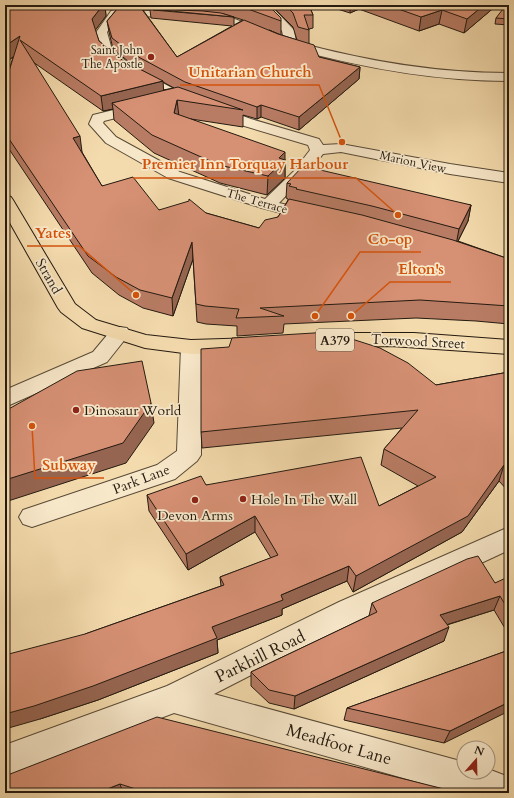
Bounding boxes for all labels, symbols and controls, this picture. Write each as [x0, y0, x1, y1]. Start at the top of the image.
place label: Saint John The Apostle [81, 42, 143, 72]
marker: Saint John The Apostle [146, 52, 156, 62]
callout: Unitarian Church [180, 58, 319, 85]
text: Unitarian Church [188, 62, 312, 82]
street label: Marion View [378, 147, 448, 177]
callout: Premier Inn Torquay Harbour [133, 151, 356, 178]
text: Premier Inn Torquay Harbour [142, 154, 349, 174]
street label: The Terrace [224, 185, 290, 217]
callout: Yates [27, 219, 79, 246]
text: Yates [35, 223, 71, 243]
callout: Co-op [360, 225, 421, 252]
text: Co-op [368, 229, 412, 249]
street label: Strand [31, 255, 67, 298]
callout: Elton's [390, 255, 451, 282]
text: Elton's [398, 259, 444, 279]
road number: A379 [316, 329, 354, 351]
street label: Torwood Street [370, 330, 466, 353]
place label: Dinosaur World [84, 401, 182, 420]
marker: Dinosaur World [71, 405, 81, 415]
callout: Subway [35, 451, 104, 478]
text: Subway [42, 455, 96, 475]
street label: Park Lane [110, 460, 172, 499]
place label: Hole In The Wall [251, 490, 358, 509]
marker: Hole In The Wall [238, 494, 248, 504]
marker: Devon Arms [190, 495, 200, 505]
place label: Devon Arms [157, 506, 233, 525]
street label: Parkhill Road [211, 625, 309, 688]
street label: Meadfoot Lane [283, 718, 394, 771]
north arrow [456, 740, 496, 780]
text: N [472, 742, 487, 760]

